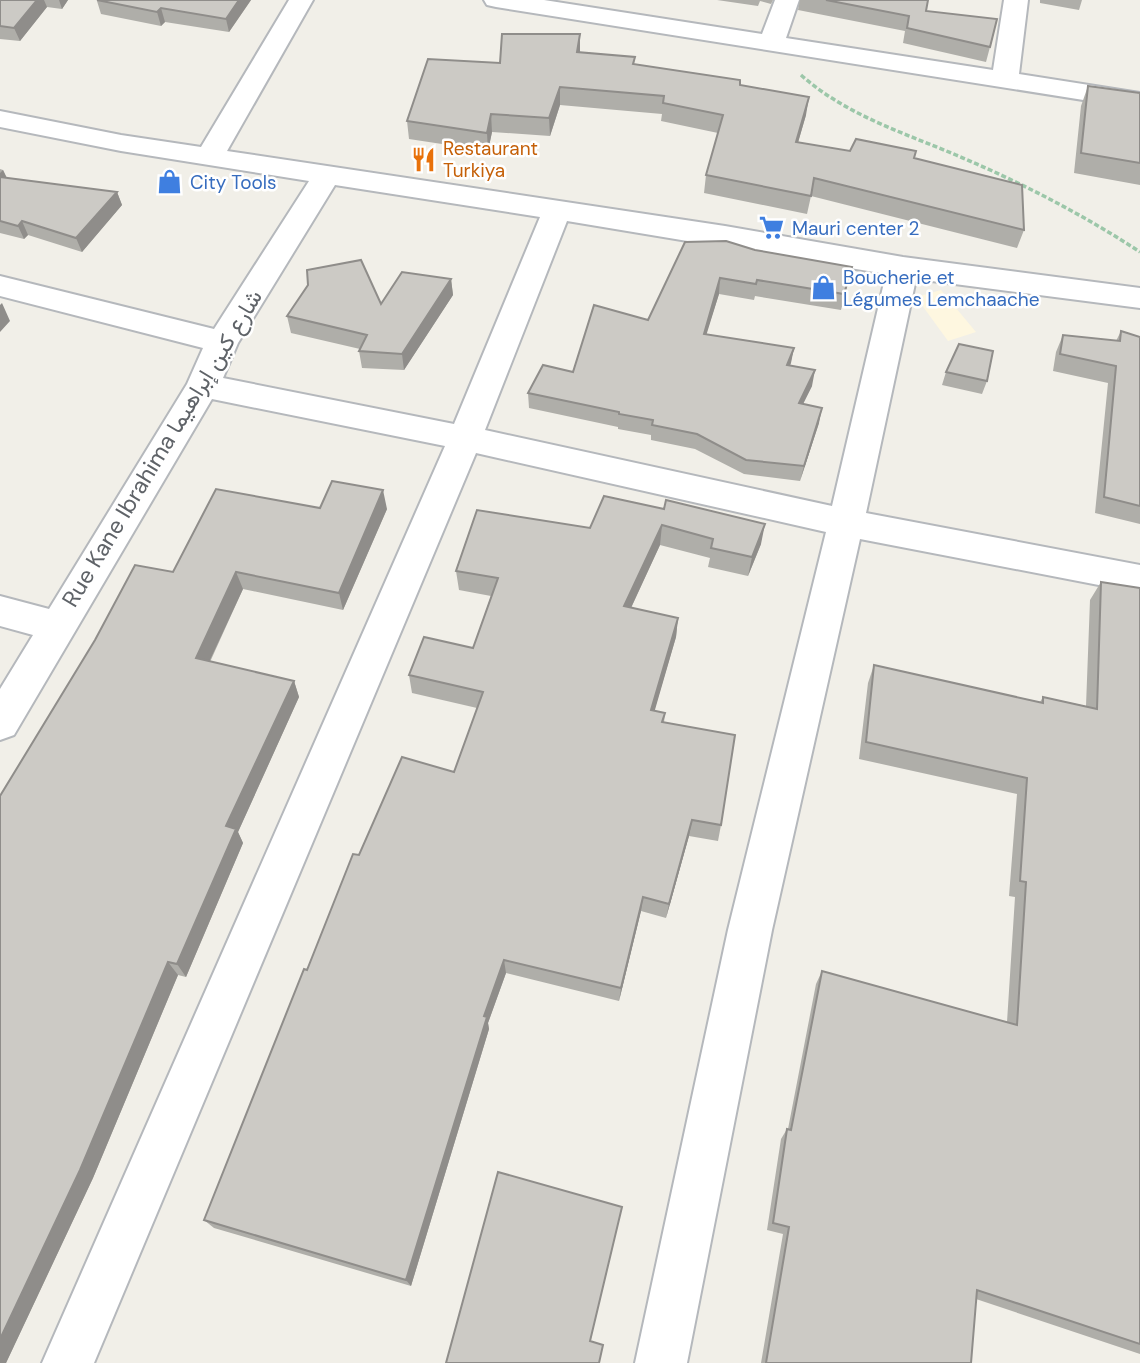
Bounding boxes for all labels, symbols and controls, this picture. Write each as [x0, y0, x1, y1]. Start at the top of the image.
place label: Restaurant Turkiya [443, 136, 538, 183]
restaurant icon: Restaurant Turkiya [409, 145, 437, 173]
shop icon: City Tools [156, 168, 184, 196]
place label: City Tools [190, 170, 277, 195]
supermarket icon: Mauri center 2 [758, 214, 786, 242]
place label: Mauri center 2 [792, 216, 919, 241]
place label: Boucherie et Légumes Lemchaache [843, 265, 1040, 312]
shop icon: Boucherie et Légumes Lemchaache [809, 274, 837, 302]
street label: Rue Kane Ibrahima شارع كين إبراهيما [55, 284, 270, 613]

